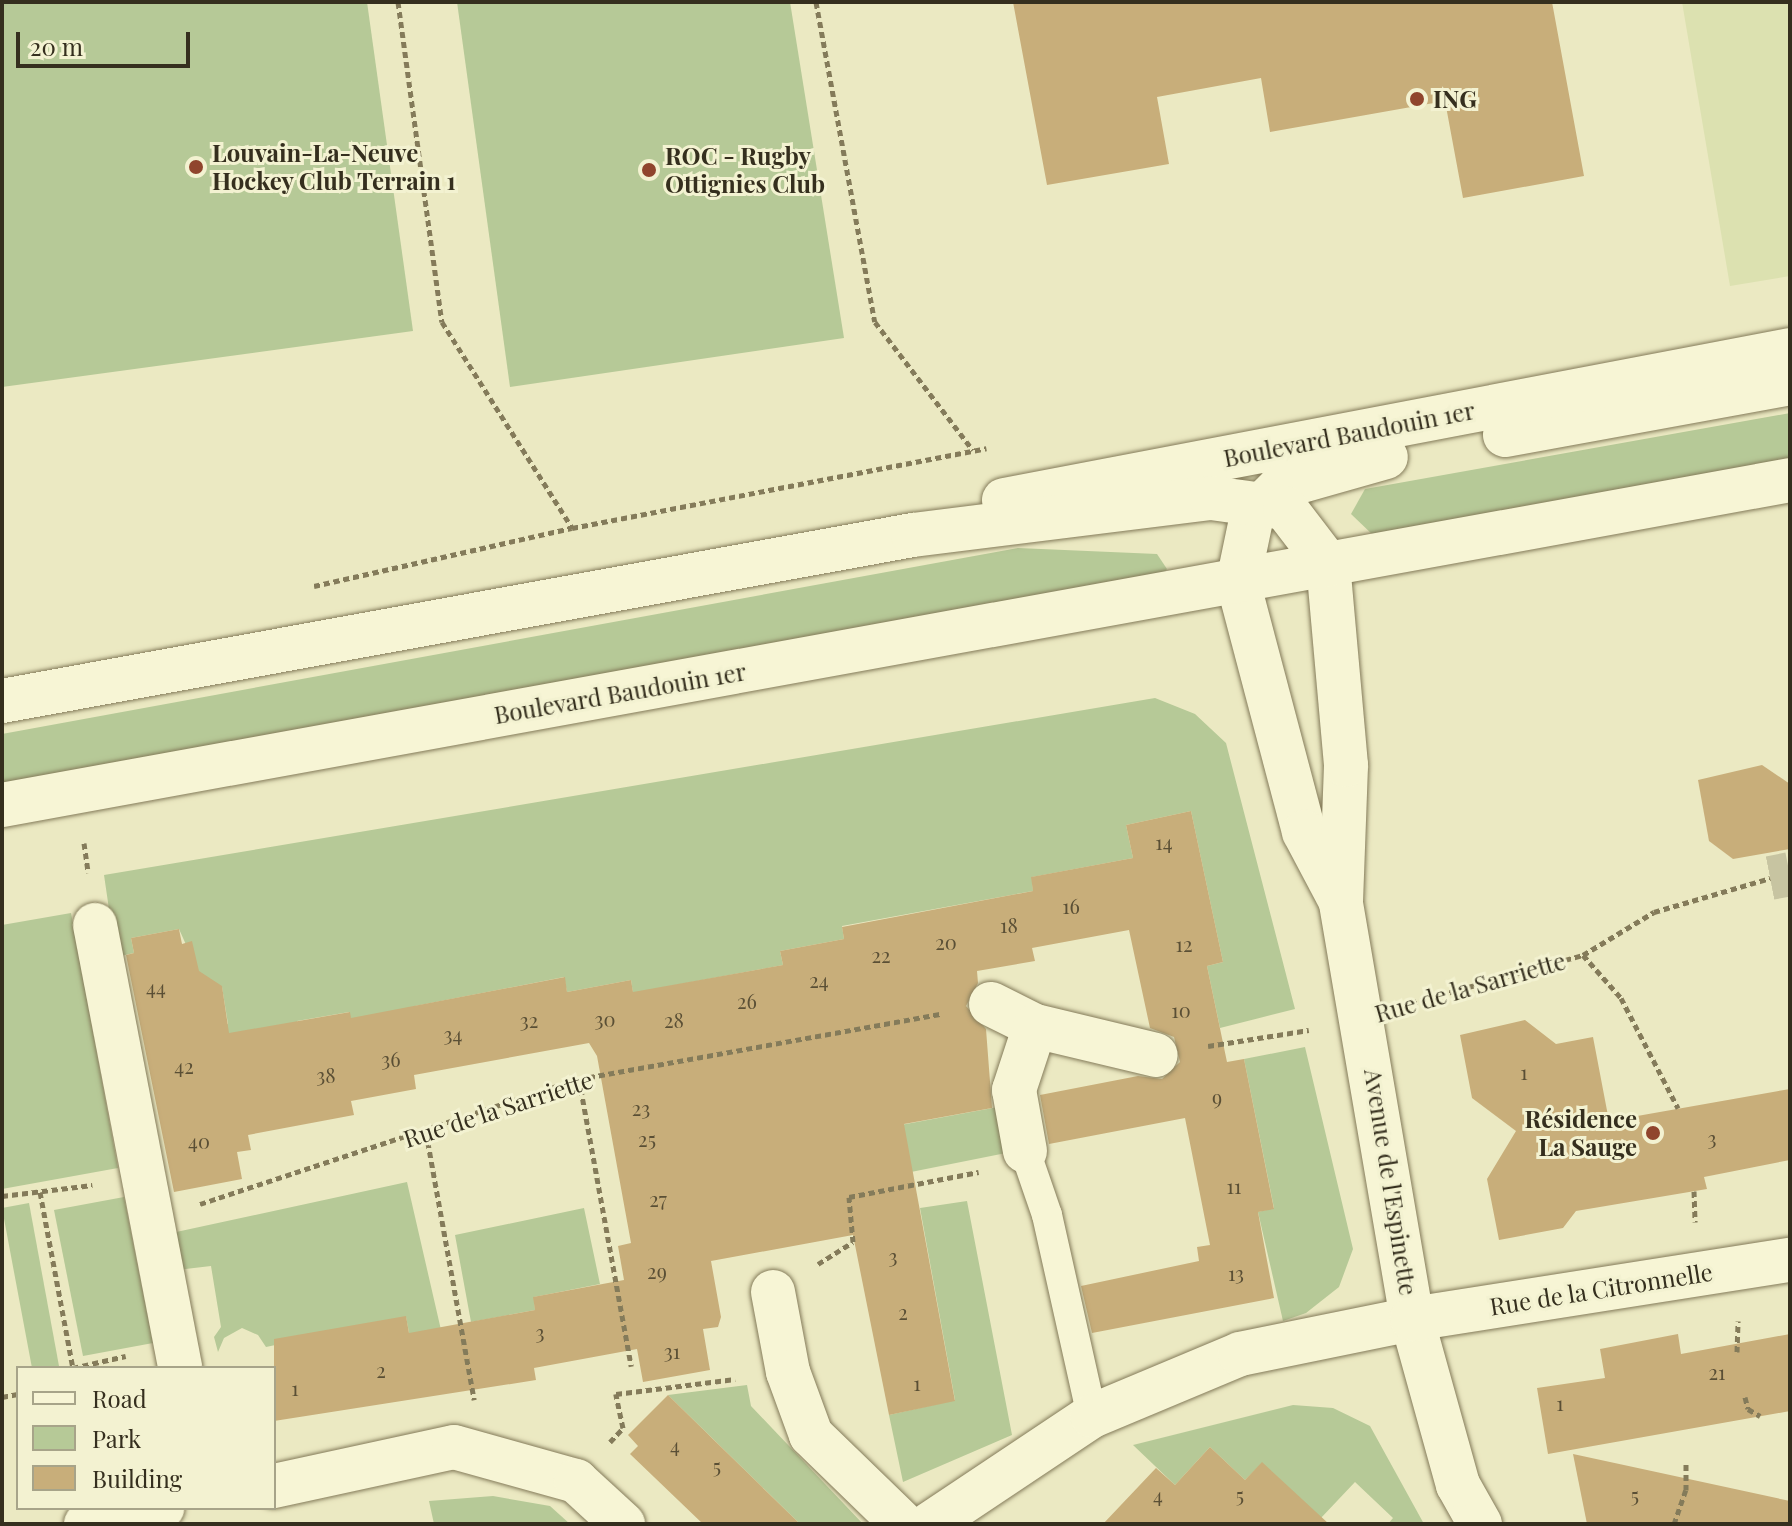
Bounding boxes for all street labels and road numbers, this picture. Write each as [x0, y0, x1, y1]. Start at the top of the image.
street label: Boulevard Baudouin 1er [1221, 396, 1477, 472]
street label: Boulevard Baudouin 1er [492, 657, 748, 729]
street label: Rue de la Sarriette [1371, 946, 1569, 1028]
street label: Rue de la Sarriette [399, 1065, 597, 1153]
street label: Avenue de l'Espinette [1359, 1066, 1423, 1298]
street label: Rue de la Citronnelle [1487, 1257, 1715, 1321]

